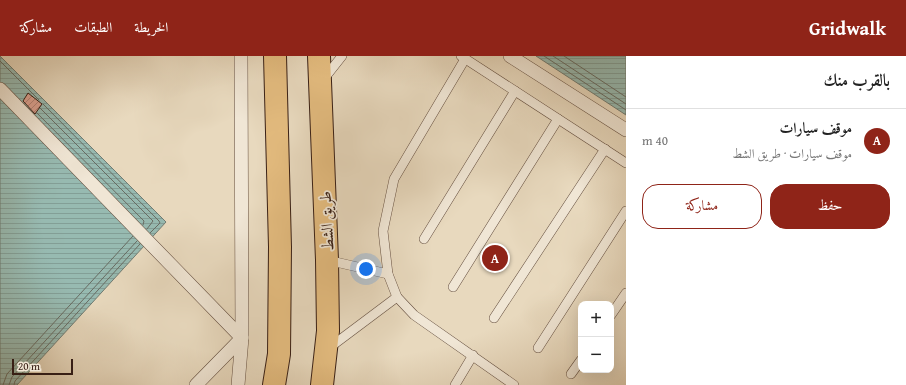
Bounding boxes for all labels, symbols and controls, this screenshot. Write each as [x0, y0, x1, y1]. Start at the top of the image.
text: Gridwalk [809, 14, 886, 42]
text: مشاركة [20, 17, 52, 37]
text: الطبقات [74, 17, 112, 37]
text: الخريطة [134, 17, 168, 37]
text: بالقرب منك [823, 67, 890, 92]
text: موقف سيارات [779, 117, 852, 138]
text: 40 m [642, 131, 668, 150]
text: A [873, 131, 881, 150]
text: موقف سيارات · طريق الشط [732, 144, 852, 163]
button: مشاركة [642, 184, 762, 229]
button: حفظ [770, 184, 890, 229]
street label: طريق الشط [312, 190, 340, 252]
pin: A [482, 243, 508, 273]
your location [356, 259, 376, 279]
map controls [578, 301, 614, 373]
button: + [578, 301, 614, 337]
button: − [578, 337, 614, 373]
scale bar [12, 357, 73, 376]
text: 20 m [18, 358, 40, 374]

